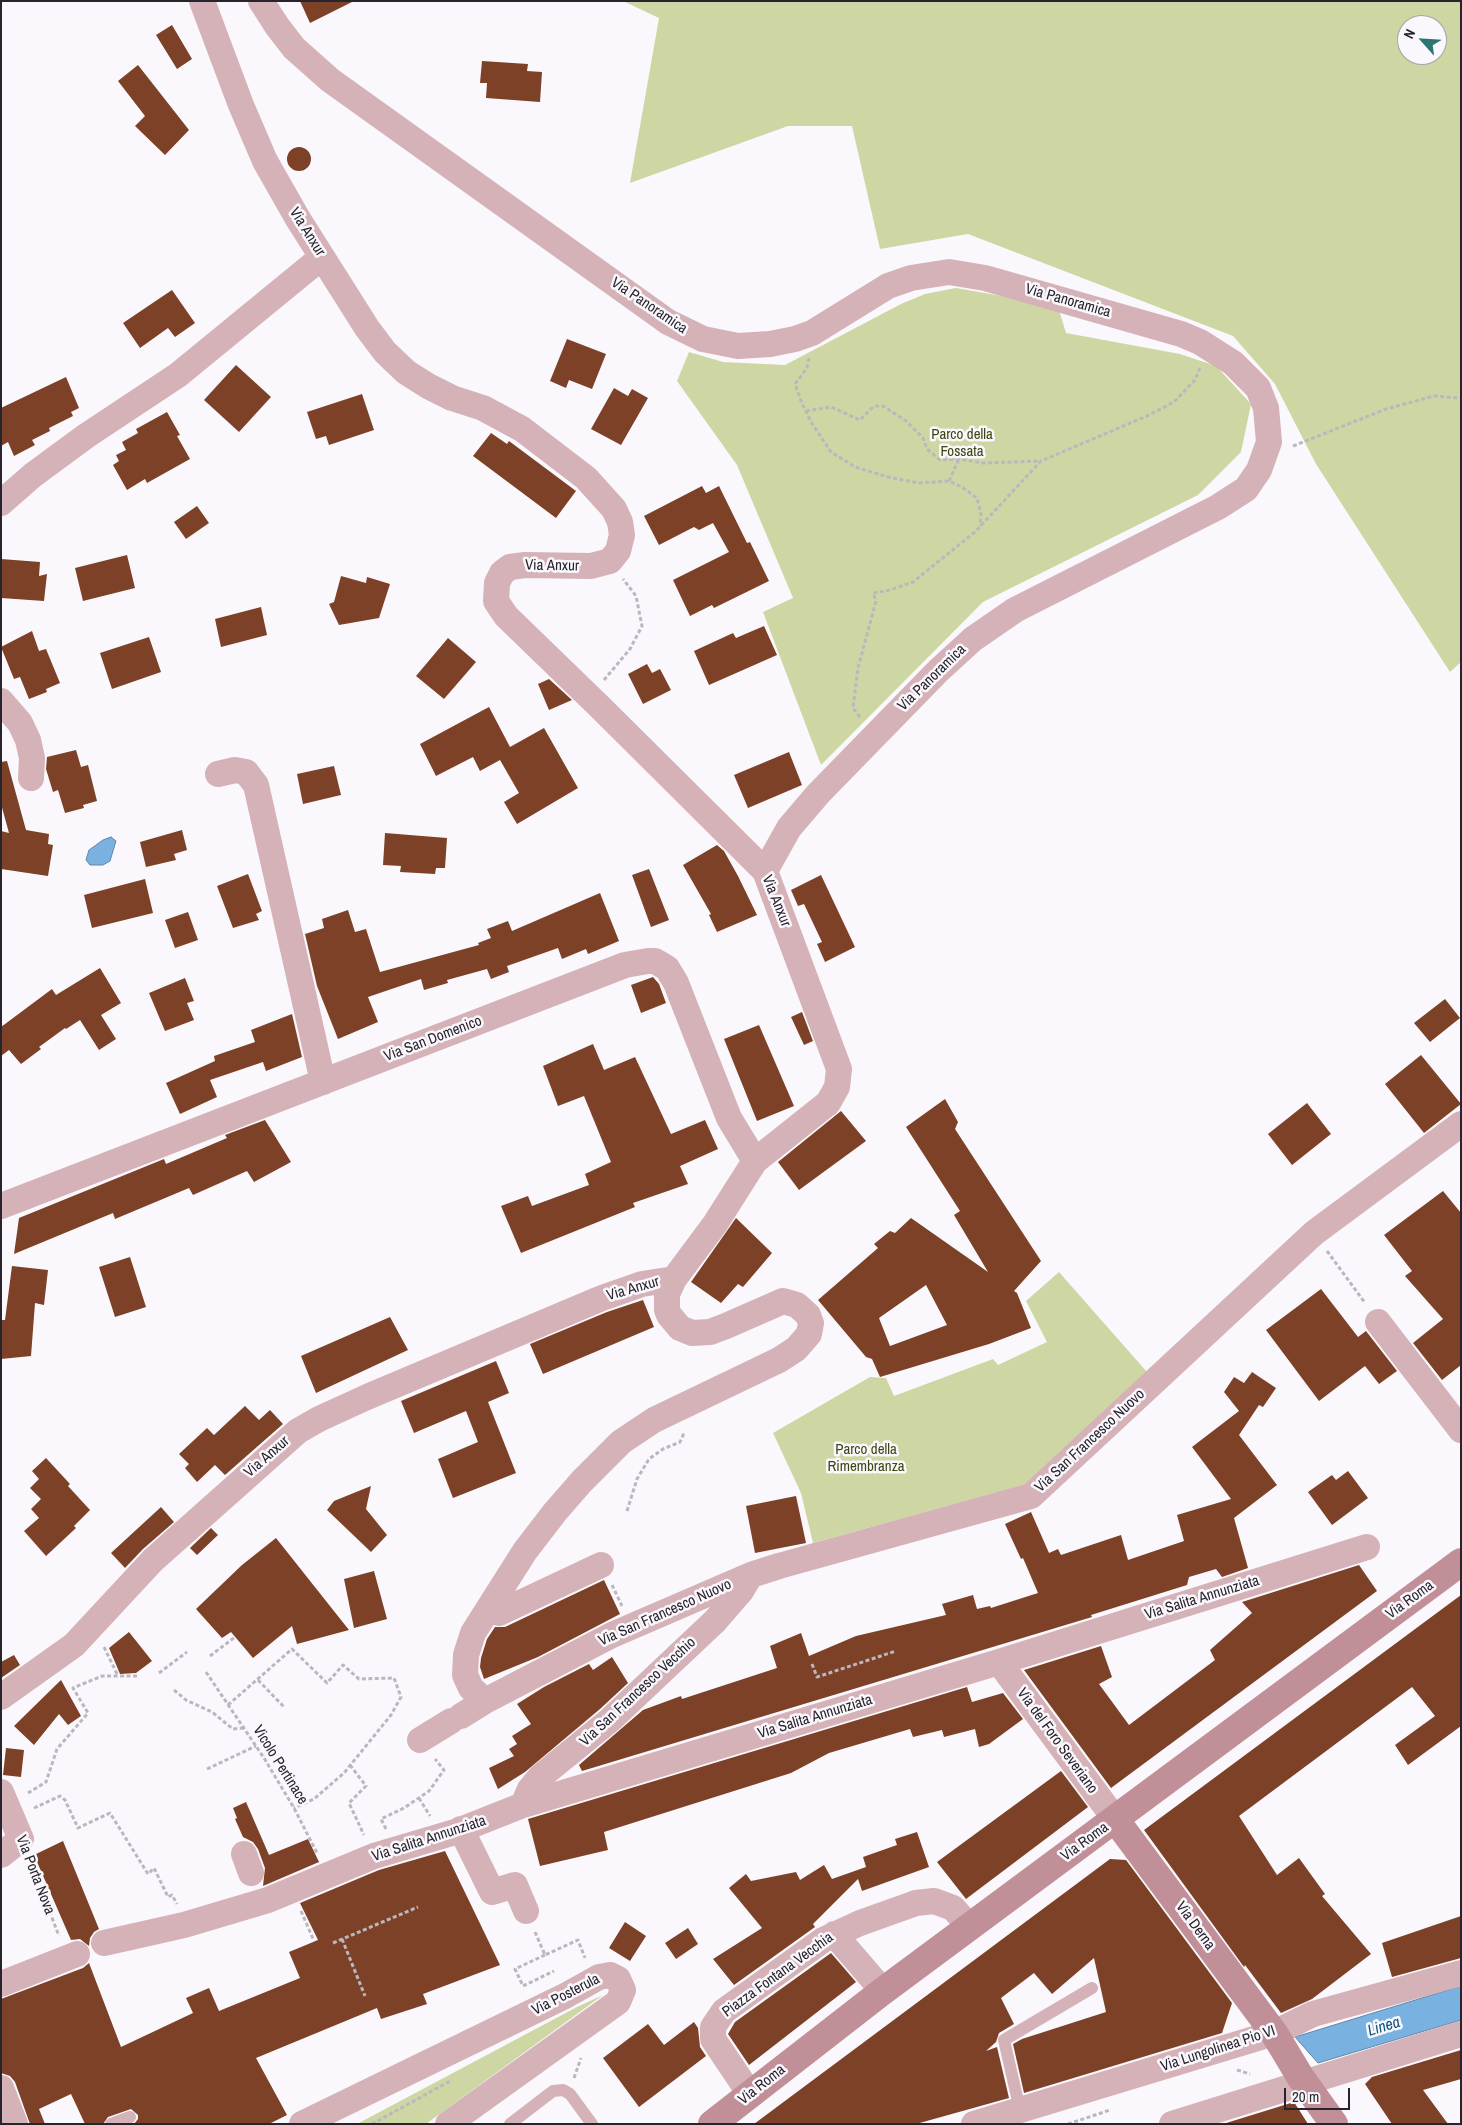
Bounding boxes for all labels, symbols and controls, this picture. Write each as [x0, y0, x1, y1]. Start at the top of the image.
north arrow [1397, 15, 1447, 65]
text: N [1400, 26, 1419, 42]
street label: Via Anxur [285, 204, 329, 260]
street label: Via Panoramica [607, 274, 691, 338]
street label: Via Panoramica [1023, 280, 1113, 322]
park label: Parco della Fossata [931, 426, 993, 461]
street label: Via Anxur [525, 557, 579, 575]
street label: Via Panoramica [894, 641, 970, 715]
street label: Via Anxur [758, 873, 794, 929]
street label: Via San Domenico [382, 1012, 484, 1066]
street label: Via Anxur [605, 1273, 661, 1305]
street label: Via San Francesco Nuovo [1031, 1386, 1149, 1496]
street label: Via Anxur [241, 1433, 293, 1481]
park label: Parco della Rimembranza [827, 1441, 905, 1476]
street label: Via Salita Annunziata [1143, 1572, 1261, 1624]
street label: Via San Francesco Nuovo [596, 1576, 734, 1650]
street label: Via Roma [1383, 1577, 1437, 1623]
street label: Via San Francesco Vecchio [576, 1634, 700, 1750]
street label: Via del Foro Severiano [1013, 1685, 1101, 1797]
street label: Via Salita Annunziata [756, 1691, 874, 1743]
street label: Vicolo Pertinace [249, 1722, 311, 1808]
street label: Via Salita Annunziata [370, 1812, 488, 1866]
street label: Via Roma [1058, 1819, 1112, 1865]
street label: Via Porta Nova [12, 1833, 58, 1917]
street label: Via Derna [1172, 1898, 1218, 1954]
street label: Piazza Fontana Vecchia [719, 1929, 837, 2021]
street label: Via Posterula [529, 1970, 603, 2020]
water label: Linea [1365, 2013, 1403, 2041]
street label: Via Lungolinea Pio VI [1158, 2022, 1278, 2076]
street label: Via Roma [735, 2061, 789, 2109]
scale bar [1287, 2078, 1353, 2110]
text: 20 m [1292, 2086, 1319, 2107]

